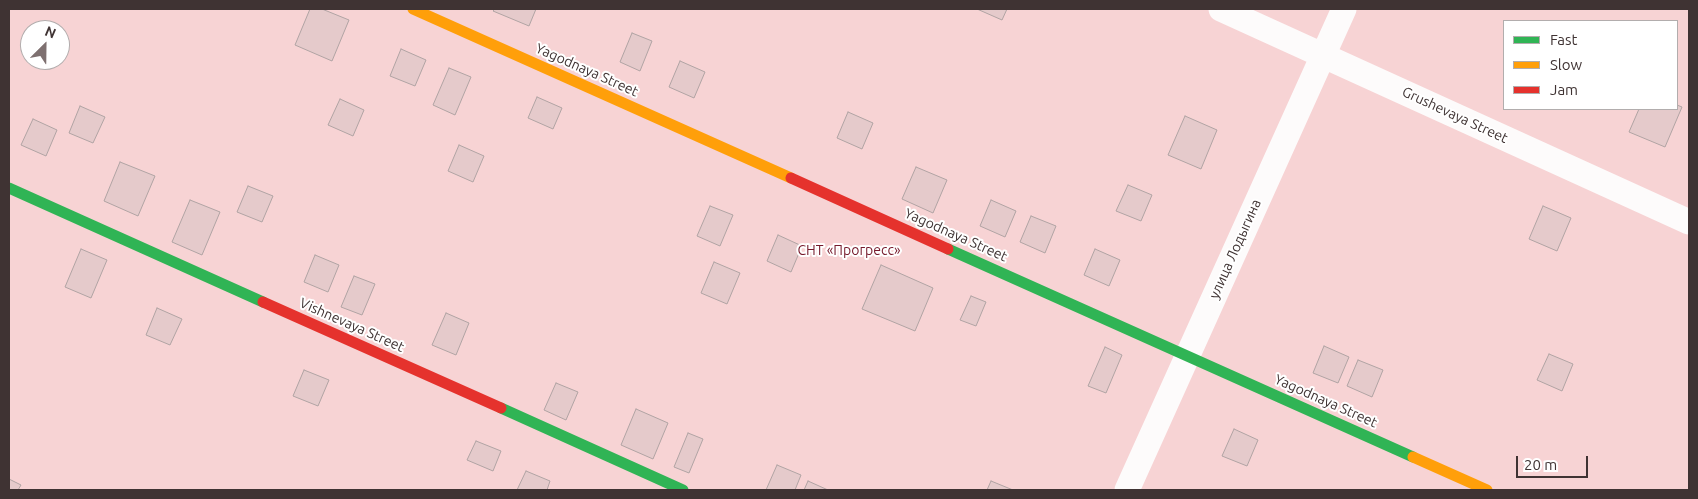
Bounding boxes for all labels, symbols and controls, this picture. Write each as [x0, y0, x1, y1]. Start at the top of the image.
north arrow [20, 20, 70, 70]
legend [1503, 20, 1678, 110]
text: N [43, 23, 58, 42]
text: Fast [1550, 31, 1577, 48]
street label: Yagodnaya Street [533, 40, 641, 100]
text: Slow [1550, 56, 1582, 73]
text: Jam [1550, 81, 1578, 98]
street label: Grushevaya Street [1400, 83, 1510, 147]
street label: улица Лодыгина [1205, 197, 1265, 301]
street label: Yagodnaya Street [902, 205, 1010, 265]
park label: СНТ «Прогресс» [797, 242, 901, 258]
street label: Vishnevaya Street [297, 294, 407, 356]
street label: Yagodnaya Street [1272, 371, 1380, 431]
scale bar [1518, 446, 1590, 478]
text: 20 m [1524, 456, 1557, 473]

